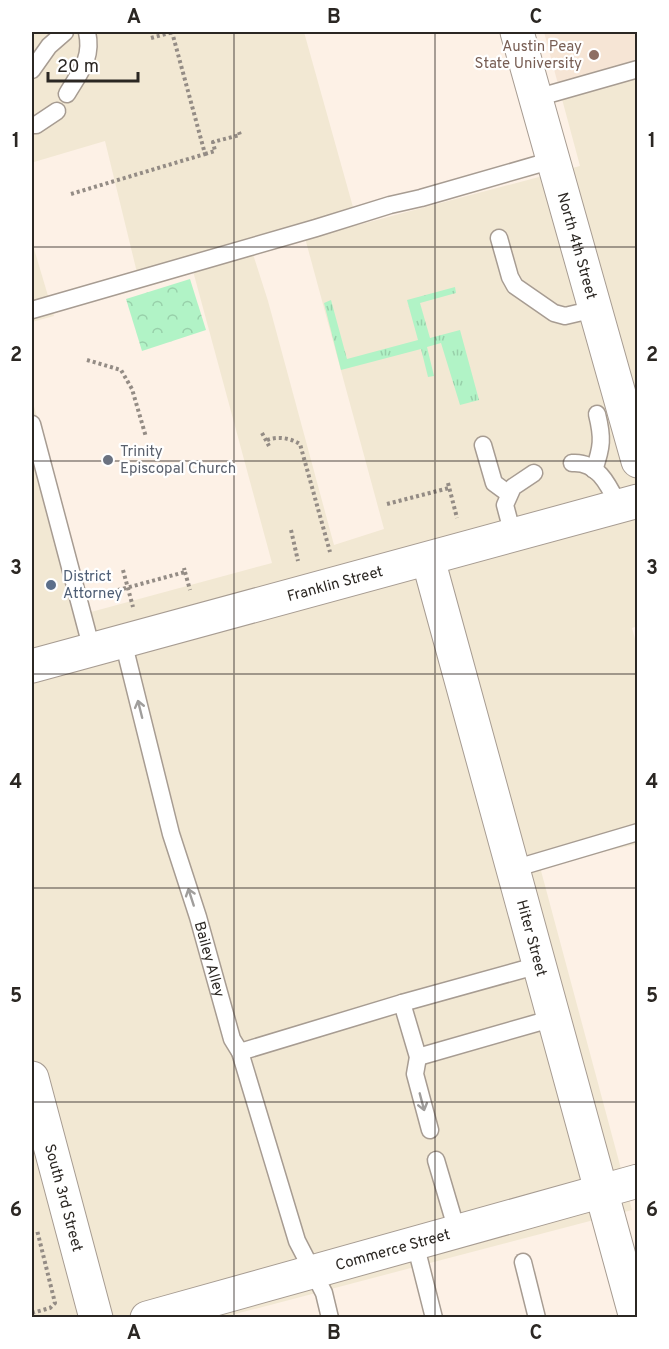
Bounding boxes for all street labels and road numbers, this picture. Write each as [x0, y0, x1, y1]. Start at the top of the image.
street label: North 4th Street [552, 190, 600, 302]
street label: Franklin Street [285, 563, 385, 607]
street label: Hiter Street [511, 898, 550, 979]
street label: Bailey Alley [189, 919, 228, 1000]
street label: South 3rd Street [39, 1142, 86, 1254]
street label: Commerce Street [334, 1226, 452, 1276]

